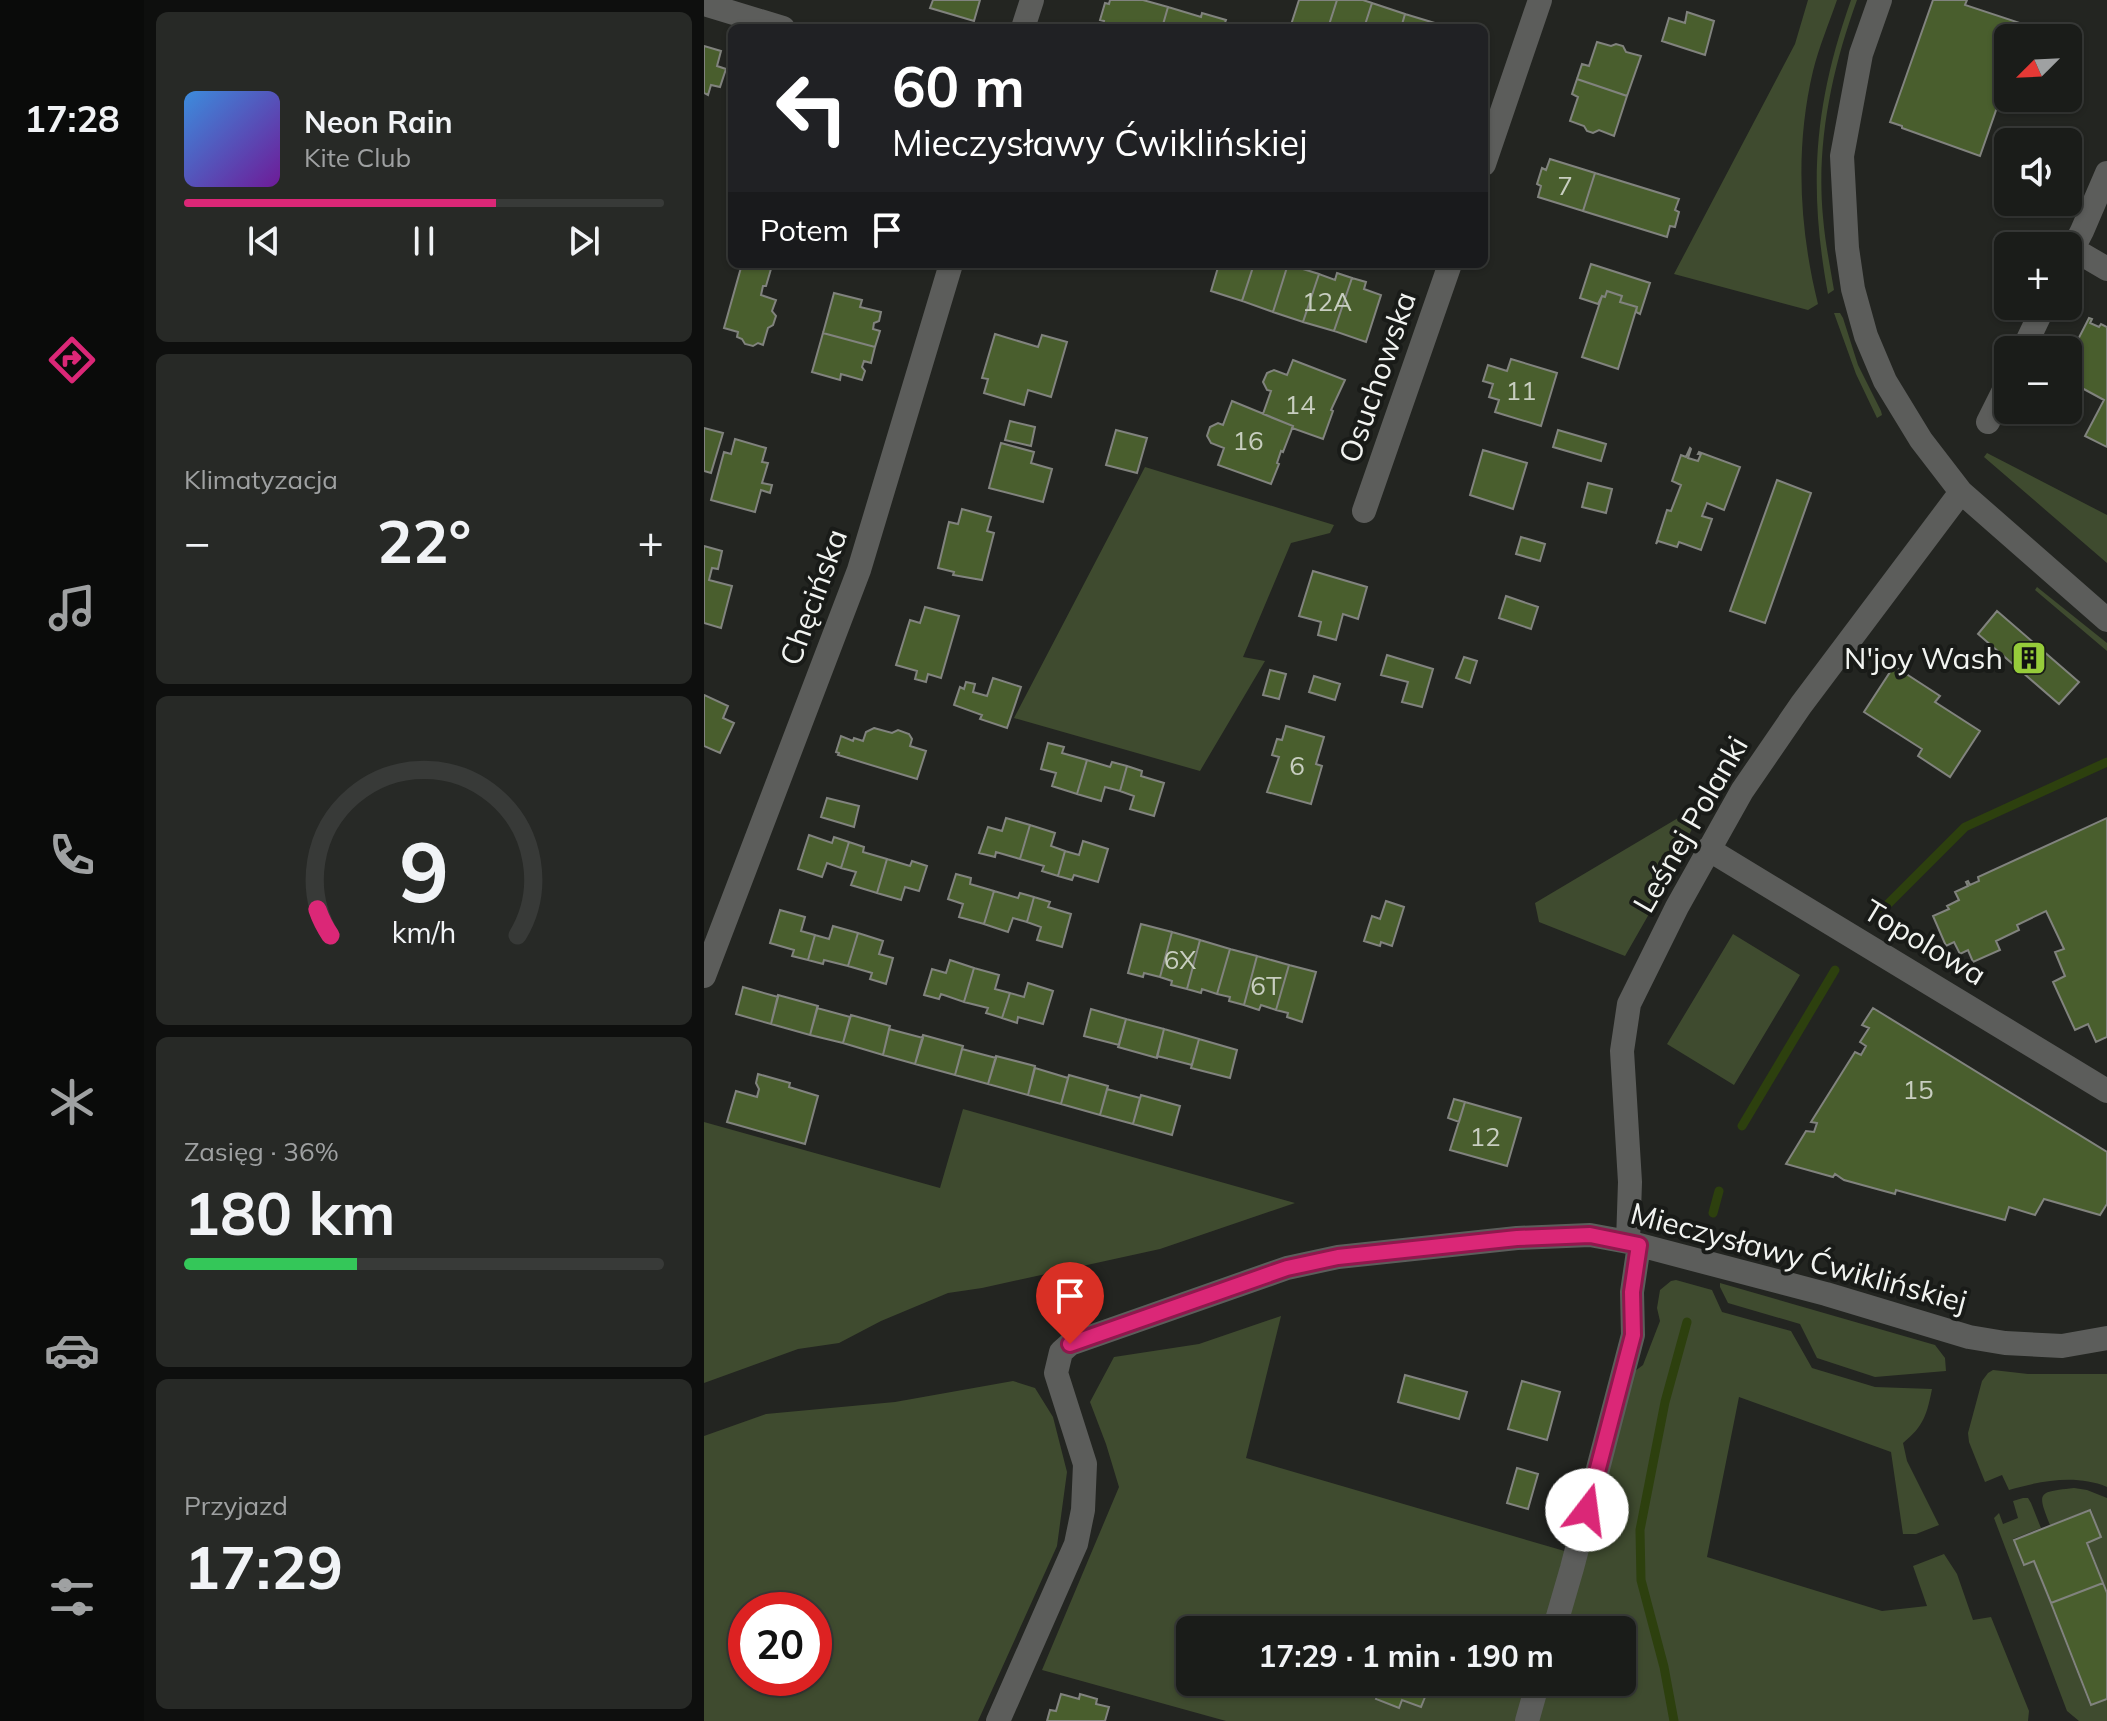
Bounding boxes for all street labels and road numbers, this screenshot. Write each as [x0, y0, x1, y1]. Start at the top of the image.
street label: Osuchowska [1330, 286, 1424, 468]
street label: Chęcińska [771, 524, 855, 670]
street label: Leśnej Polanki [1624, 729, 1756, 919]
street label: Topolowa [1857, 891, 1993, 993]
street label: Mieczysławy Ćwiklińskiej [1627, 1194, 1971, 1320]

